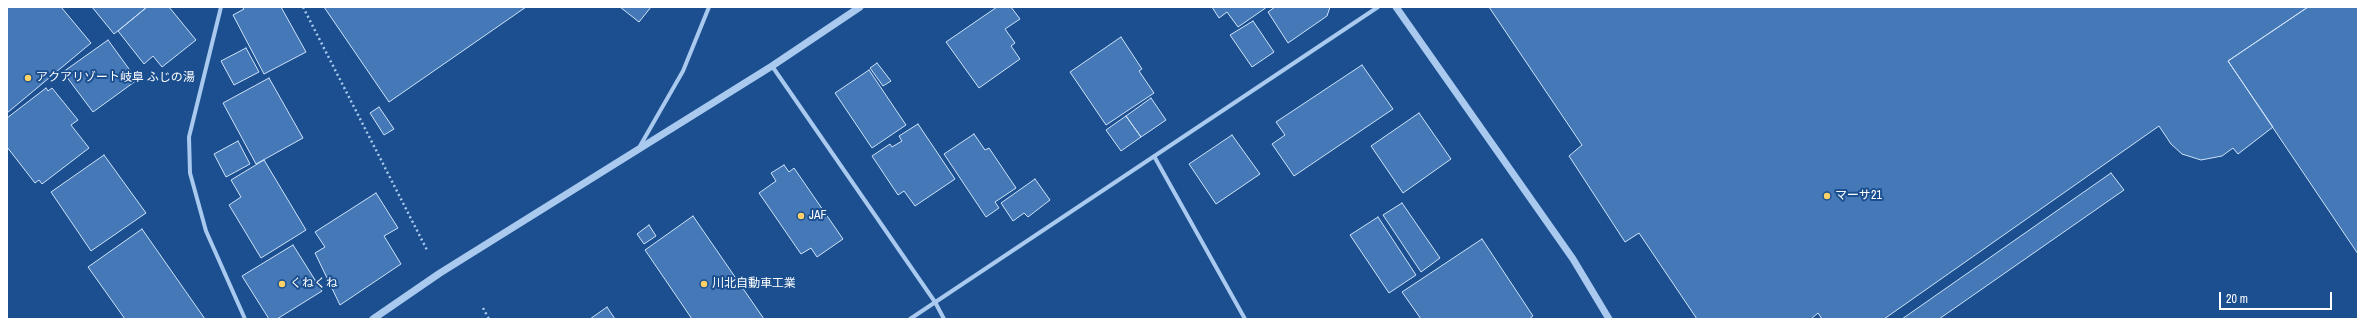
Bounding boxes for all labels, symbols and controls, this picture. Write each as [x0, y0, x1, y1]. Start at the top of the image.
place label: アクアリゾート岐阜 ふじの湯 [36, 71, 195, 85]
marker: アクアリゾート岐阜 ふじの湯 [23, 73, 33, 83]
place label: マーサ21 [1835, 189, 1882, 203]
marker: マーサ21 [1822, 191, 1832, 201]
place label: JAF [809, 209, 826, 223]
marker: JAF [796, 211, 806, 221]
place label: くねくね [290, 277, 338, 291]
place label: 川北自動車工業 [712, 277, 796, 291]
marker: くねくね [277, 279, 287, 289]
marker: 川北自動車工業 [699, 279, 709, 289]
scale bar [2221, 284, 2334, 310]
text: 20 m [2226, 291, 2248, 307]

